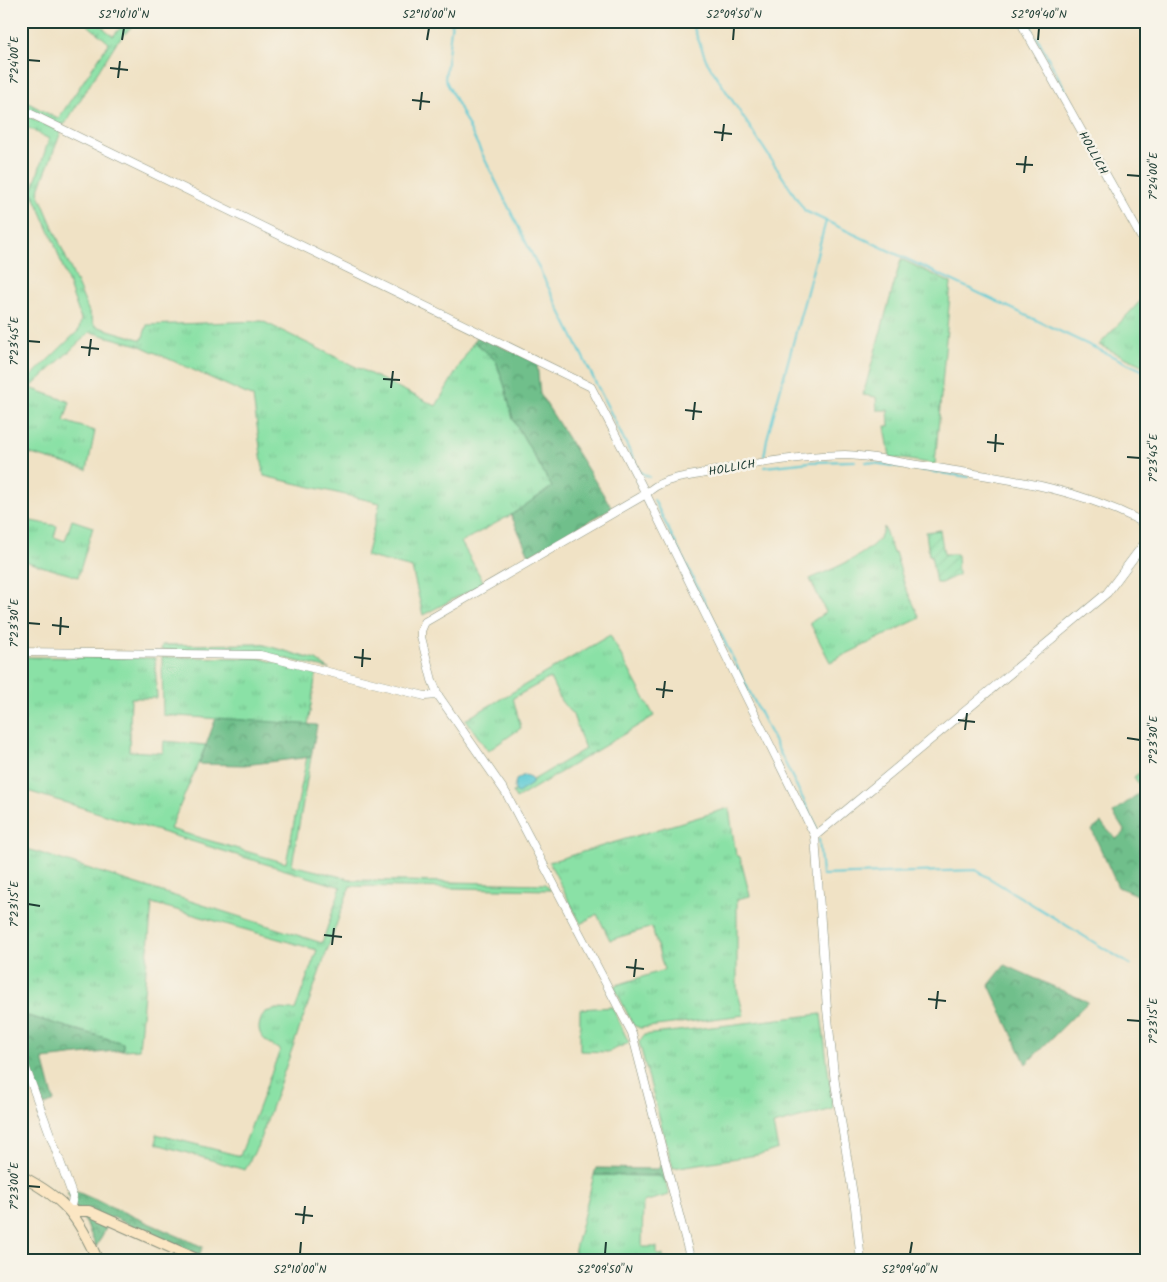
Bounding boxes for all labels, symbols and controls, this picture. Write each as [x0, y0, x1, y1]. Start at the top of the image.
text: 52°10'10"N [99, 5, 149, 24]
text: 52°10'00"N [402, 5, 456, 24]
text: 52°09'50"N [706, 5, 762, 24]
text: 52°09'40"N [1011, 5, 1067, 24]
text: 7°24'00"E [5, 35, 24, 84]
street label: HOLLICH [1073, 128, 1113, 178]
text: 7°24'00"E [1144, 151, 1163, 200]
text: 7°23'45"E [5, 315, 24, 366]
text: 7°23'45"E [1144, 432, 1163, 483]
street label: HOLLICH [707, 455, 757, 481]
text: 7°23'30"E [5, 598, 24, 648]
text: 7°23'30"E [1144, 715, 1163, 765]
text: 7°23'15"E [5, 880, 24, 927]
text: 7°23'15"E [1144, 997, 1163, 1044]
text: 7°23'00"E [5, 1161, 24, 1210]
text: 52°10'00"N [273, 1260, 327, 1279]
text: 52°09'50"N [577, 1260, 633, 1279]
text: 52°09'40"N [882, 1260, 938, 1279]

